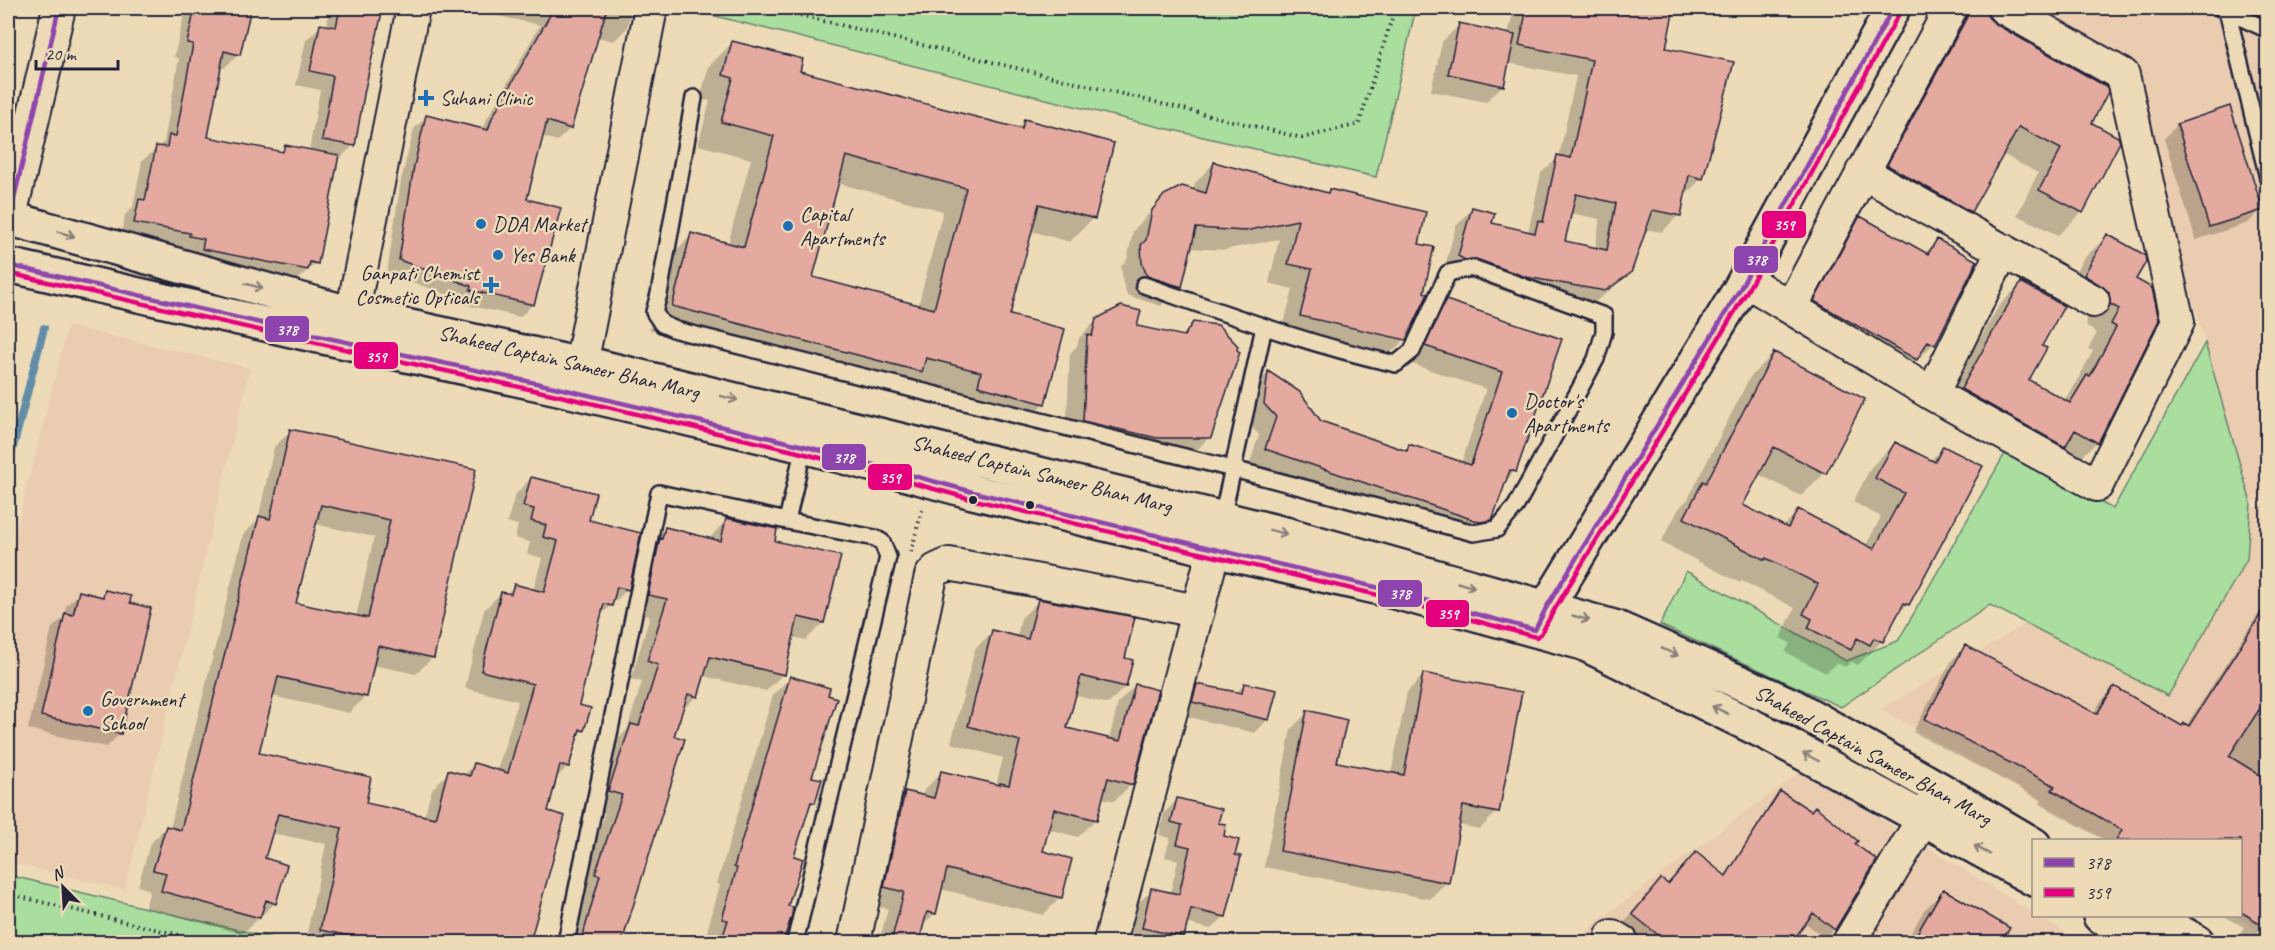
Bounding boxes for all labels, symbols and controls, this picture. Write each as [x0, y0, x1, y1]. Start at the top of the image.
scale bar [36, 33, 118, 71]
text: 20 m [45, 43, 78, 65]
place label: Suhani Clinic [440, 85, 534, 111]
marker: Suhani Clinic [417, 89, 435, 107]
place label: Capital Apartments [800, 201, 886, 251]
line badge: 359 [1761, 210, 1807, 239]
place label: DDA Market [493, 211, 589, 237]
text: 359 [1773, 215, 1797, 235]
marker: DDA Market [474, 217, 488, 231]
marker: Capital Apartments [781, 219, 795, 233]
one-way arrow [56, 228, 75, 240]
place label: Yes Bank [510, 242, 576, 268]
line badge: 378 [1733, 245, 1779, 274]
marker: Yes Bank [491, 248, 505, 262]
text: 378 [1745, 250, 1769, 270]
place label: Ganpati Chemist Cosmetic Opticals [356, 260, 481, 310]
marker: Ganpati Chemist Cosmetic Opticals [484, 278, 498, 292]
one-way arrow [244, 281, 263, 292]
line badge: 378 [264, 315, 310, 343]
street label: Shaheed Captain Sameer Bhan Marg [436, 319, 703, 405]
text: 378 [276, 320, 300, 340]
line badge: 359 [353, 341, 399, 370]
text: 359 [365, 347, 389, 367]
place label: Doctor's Apartments [1524, 388, 1610, 438]
one-way arrow [719, 393, 738, 405]
marker: Doctor's Apartments [1505, 406, 1519, 420]
street label: Shaheed Captain Sameer Bhan Marg [909, 429, 1176, 519]
line badge: 378 [821, 443, 867, 471]
text: 378 [833, 448, 857, 468]
line badge: 359 [867, 463, 913, 491]
text: 359 [879, 468, 903, 488]
unlabelled marker [967, 494, 979, 506]
unlabelled marker [1024, 499, 1036, 511]
one-way arrow [1269, 527, 1288, 539]
line badge: 378 [1377, 579, 1423, 608]
one-way arrow [1456, 580, 1475, 591]
text: 378 [1389, 584, 1413, 604]
line badge: 359 [1425, 599, 1470, 628]
text: 359 [1437, 604, 1461, 624]
one-way arrow [1571, 613, 1590, 624]
one-way arrow [1661, 647, 1679, 658]
street label: Shaheed Captain Sameer Bhan Marg [1750, 679, 1997, 832]
place label: Government School [100, 686, 187, 736]
marker: Government School [81, 704, 95, 718]
one-way arrow [1711, 704, 1729, 716]
one-way arrow [1803, 751, 1820, 763]
legend [2032, 839, 2242, 917]
one-way arrow [1974, 844, 1991, 856]
text: 378 [2086, 852, 2112, 874]
north arrow [33, 857, 93, 917]
text: N [49, 862, 69, 885]
text: 359 [2086, 882, 2112, 904]

